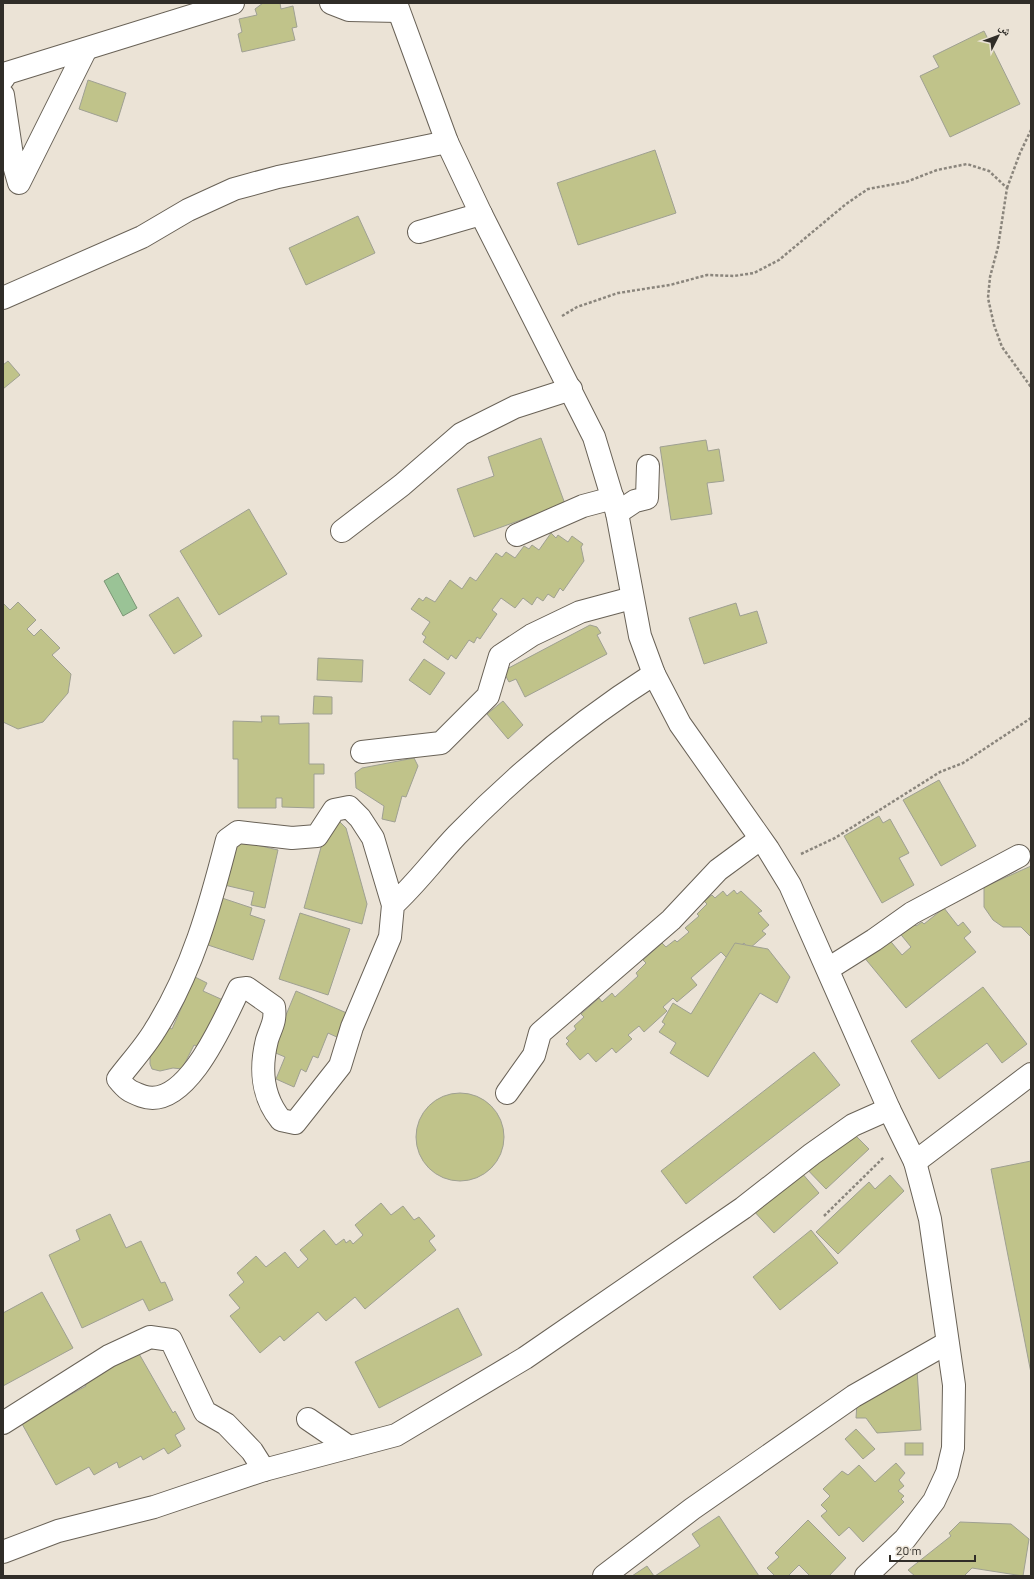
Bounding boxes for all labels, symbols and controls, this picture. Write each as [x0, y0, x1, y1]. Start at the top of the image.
north arrow [978, 16, 1018, 56]
text: ش [996, 20, 1015, 39]
scale bar [890, 1537, 975, 1563]
text: 20 m [896, 1543, 922, 1557]

